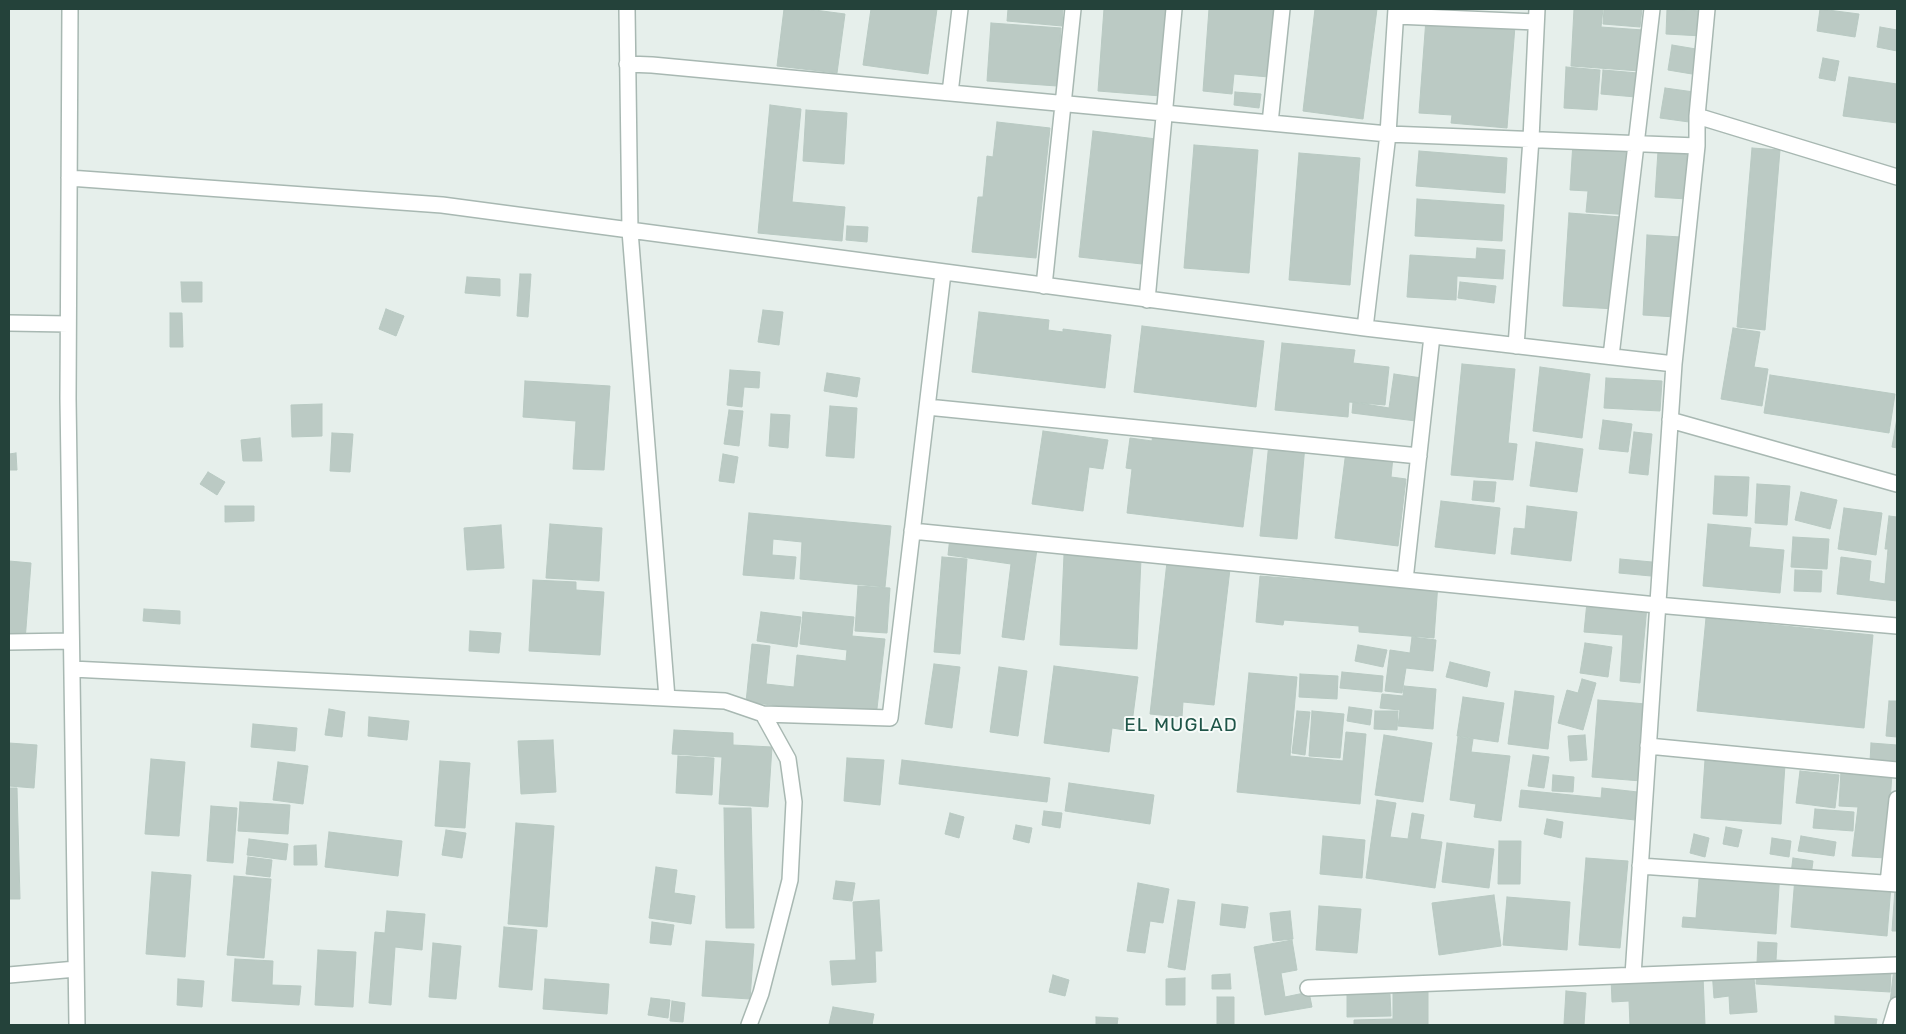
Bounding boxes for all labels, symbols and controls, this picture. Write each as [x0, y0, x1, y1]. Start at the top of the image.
district label: EL MUGLAD [1123, 715, 1239, 737]

